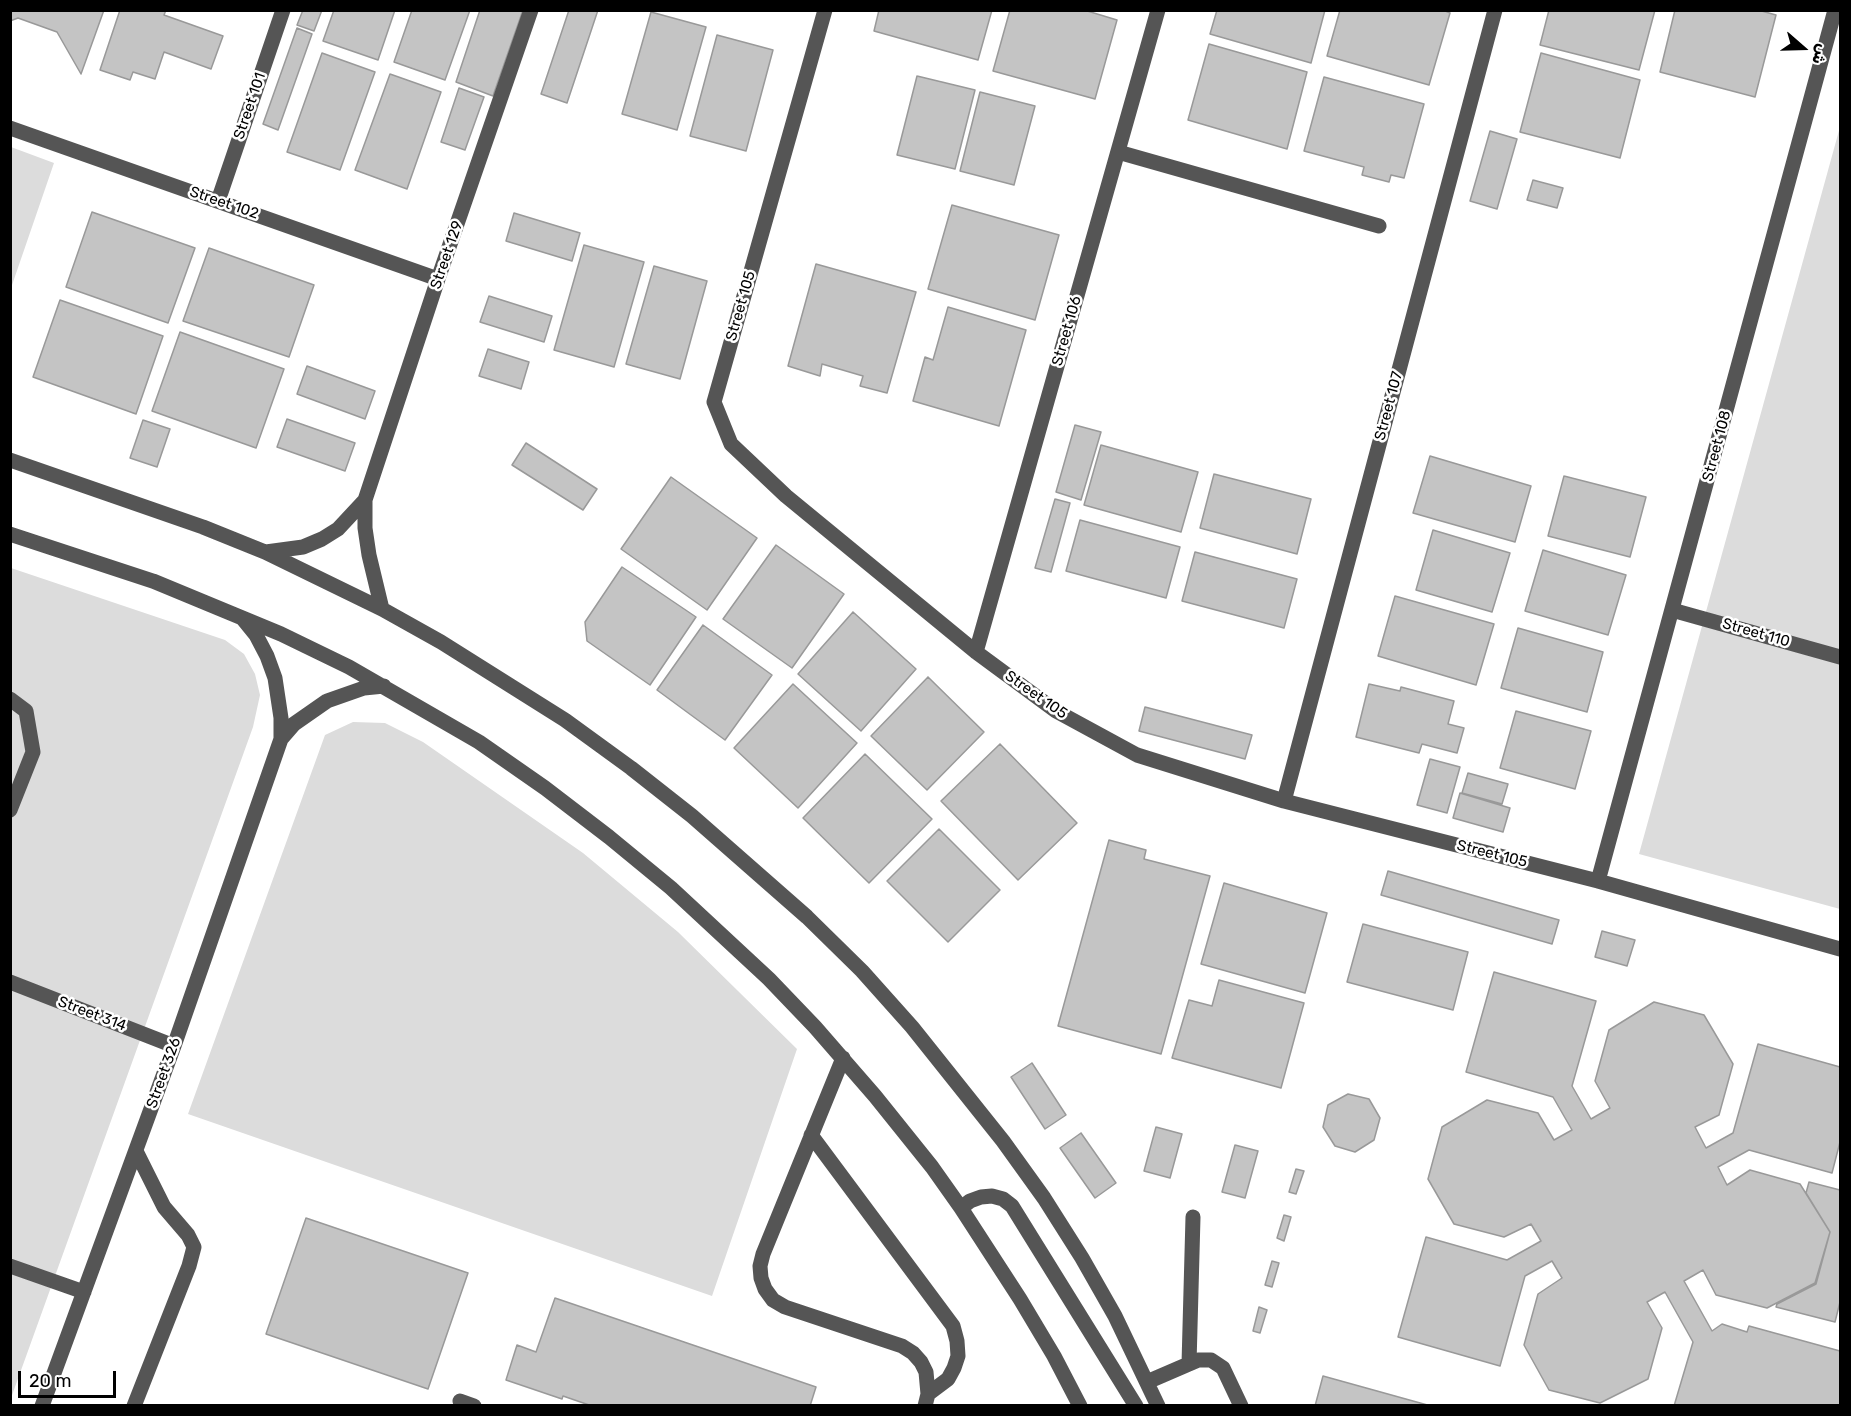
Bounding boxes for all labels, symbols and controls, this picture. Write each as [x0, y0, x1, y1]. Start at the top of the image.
north arrow [1773, 18, 1833, 78]
text: ش [1808, 42, 1833, 67]
street label: Street 101 [230, 70, 270, 142]
street label: Street 102 [187, 183, 261, 223]
street label: Street 129 [427, 218, 467, 292]
street label: Street 105 [722, 269, 760, 343]
street label: Street 106 [1048, 294, 1086, 368]
street label: Street 107 [1371, 370, 1407, 442]
street label: Street 108 [1699, 409, 1735, 483]
street label: Street 110 [1720, 615, 1792, 651]
street label: Street 105 [1001, 667, 1071, 723]
street label: Street 105 [1455, 837, 1529, 871]
street label: Street 314 [55, 993, 129, 1035]
street label: Street 326 [143, 1035, 185, 1111]
scale bar [21, 1359, 118, 1397]
text: 20 m [29, 1370, 71, 1392]

